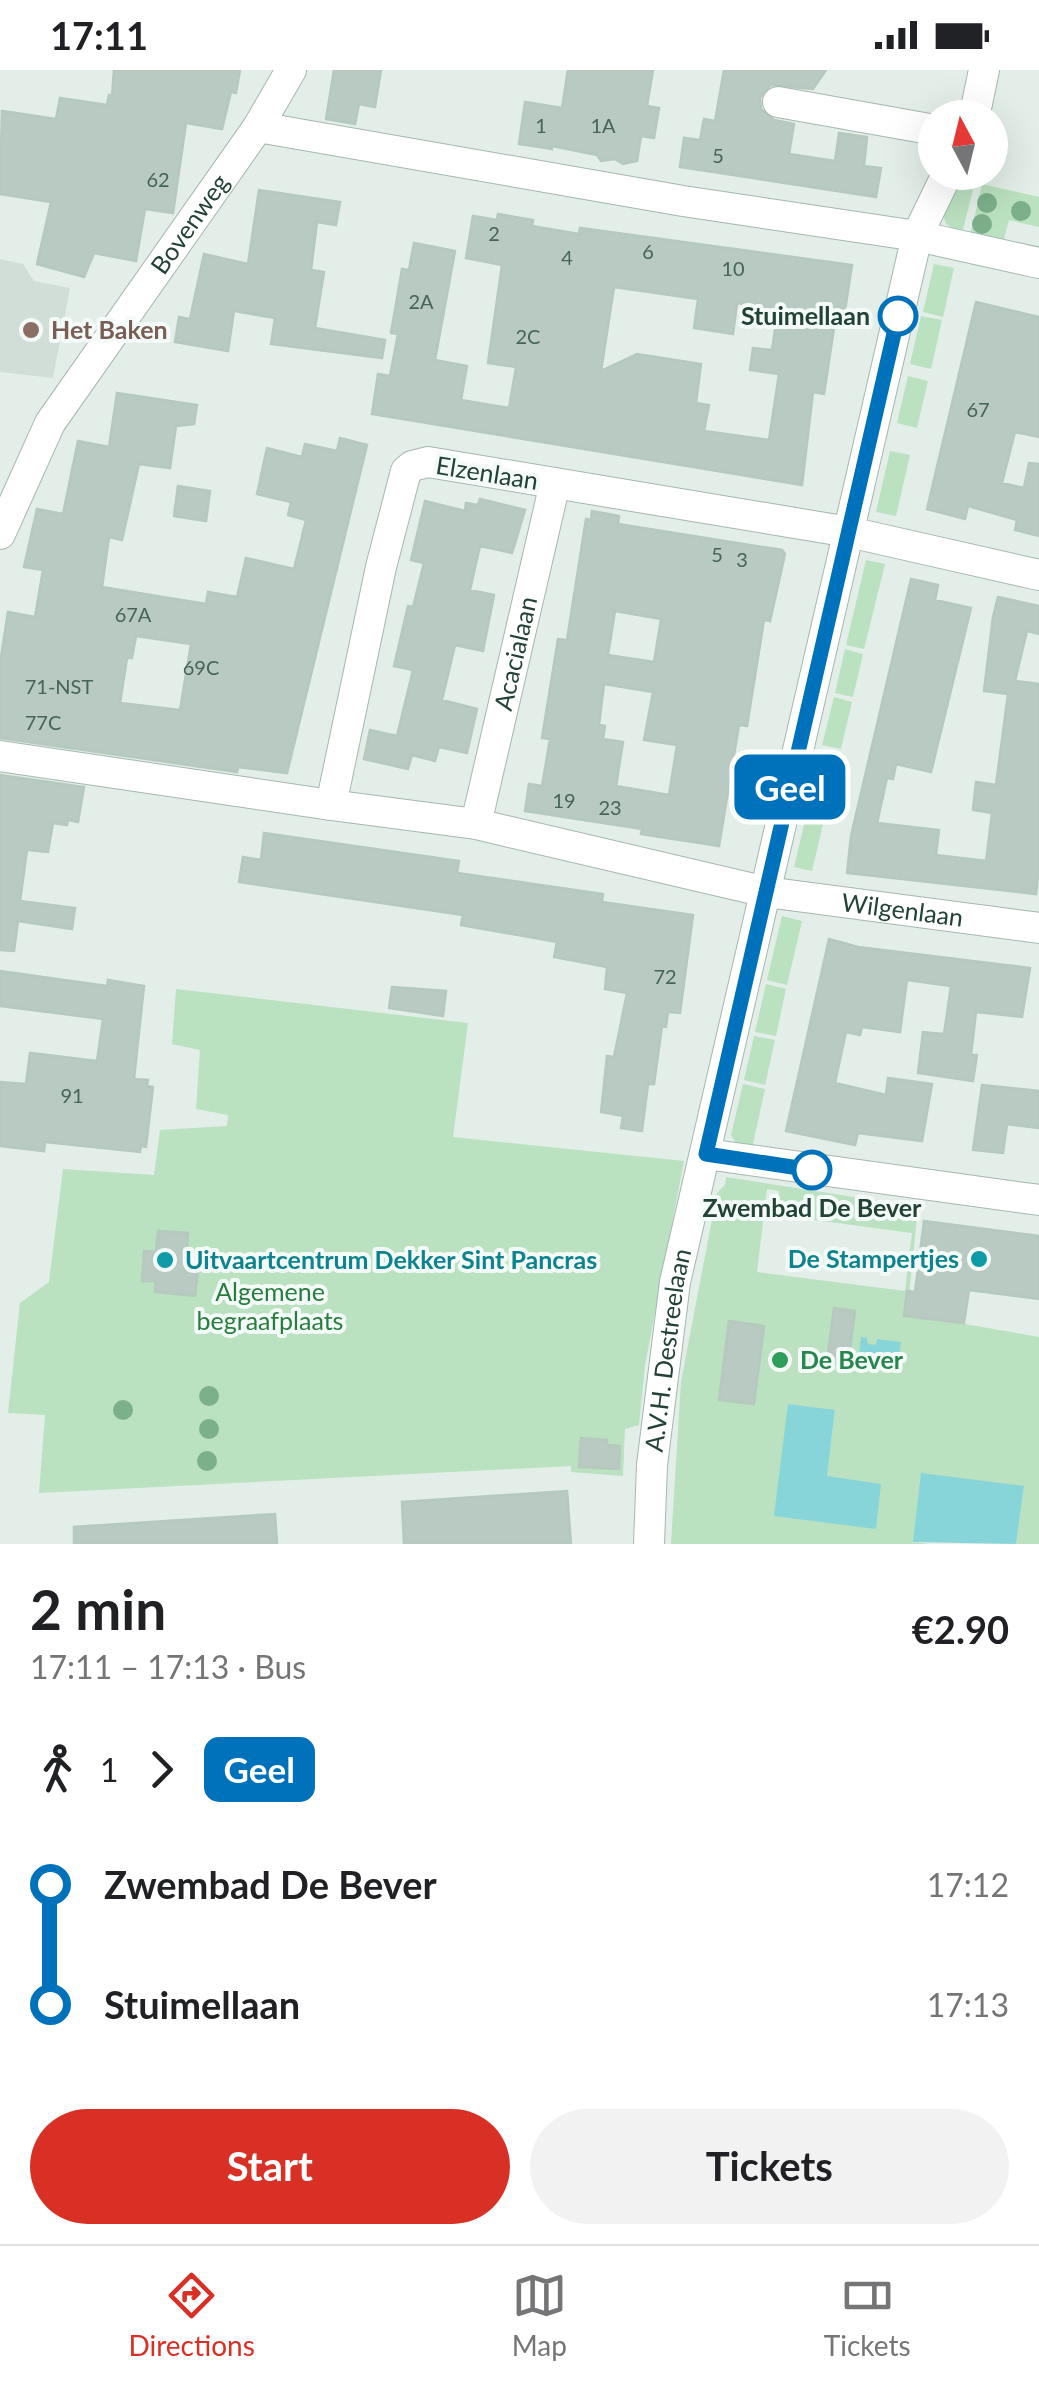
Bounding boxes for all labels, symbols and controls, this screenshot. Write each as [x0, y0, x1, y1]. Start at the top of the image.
text: 17:11 [50, 12, 148, 58]
north arrow [918, 100, 1008, 190]
map controls [918, 100, 1008, 190]
house number: 1 [535, 113, 547, 137]
house number: 1A [590, 113, 616, 137]
house number: 5 [712, 143, 724, 167]
house number: 62 [146, 167, 170, 191]
street label: Bovenweg [144, 168, 234, 279]
house number: 2 [488, 221, 500, 245]
house number: 6 [642, 239, 654, 263]
house number: 4 [561, 245, 573, 269]
house number: 10 [721, 256, 745, 280]
house number: 2A [408, 289, 434, 313]
marker: Stuimellaan [879, 297, 917, 335]
place label: Stuimellaan [741, 300, 870, 330]
place label: Het Baken [51, 314, 168, 344]
marker: Het Baken [20, 319, 42, 341]
house number: 2C [516, 324, 540, 348]
house number: 67 [966, 397, 990, 421]
street label: Elzenlaan [434, 449, 540, 495]
house number: 5 [711, 542, 723, 566]
house number: 3 [736, 547, 748, 571]
street label: Acacialaan [487, 593, 542, 713]
house number: 67A [115, 602, 152, 626]
house number: 69C [183, 655, 219, 679]
house number: 71-NST [25, 674, 93, 698]
house number: 77C [25, 710, 61, 734]
line badge: Geel [720, 754, 860, 820]
text: Geel [754, 766, 826, 808]
house number: 19 [552, 788, 576, 812]
house number: 23 [598, 795, 622, 819]
street label: Wilgenlaan [840, 886, 965, 932]
house number: 72 [653, 964, 677, 988]
house number: 91 [60, 1083, 84, 1107]
marker: Zwembad De Bever [793, 1151, 831, 1189]
place label: Zwembad De Bever [703, 1192, 922, 1222]
place label: De Stampertjes [788, 1243, 959, 1273]
place label: Uitvaartcentrum Dekker Sint Pancras [185, 1244, 597, 1274]
street label: A.V.H. Destreelaan [638, 1245, 696, 1453]
marker: De Stampertjes [968, 1248, 990, 1270]
marker: Uitvaartcentrum Dekker Sint Pancras [154, 1249, 176, 1271]
park label: Algemene begraafplaats [197, 1276, 343, 1335]
place label: De Bever [800, 1344, 904, 1374]
marker: De Bever [769, 1349, 791, 1371]
text: 2 min [30, 1576, 166, 1642]
text: €2.90 [912, 1606, 1009, 1652]
text: 17:11 – 17:13 · Bus [30, 1647, 306, 1686]
icon: walk [30, 1742, 85, 1797]
icon: forward [134, 1742, 189, 1797]
text: Geel [224, 1748, 295, 1790]
text: 1 [100, 1750, 119, 1789]
text: Zwembad De Bever [104, 1861, 437, 1907]
text: 17:12 [927, 1865, 1009, 1904]
text: Stuimellaan [104, 1981, 300, 2027]
text: 17:13 [927, 1985, 1009, 2024]
button: Start [30, 2109, 510, 2224]
button: Tickets [530, 2109, 1009, 2224]
tab: Directions [128, 2268, 255, 2362]
tab: Map [512, 2268, 567, 2362]
tab: Tickets [824, 2268, 911, 2362]

